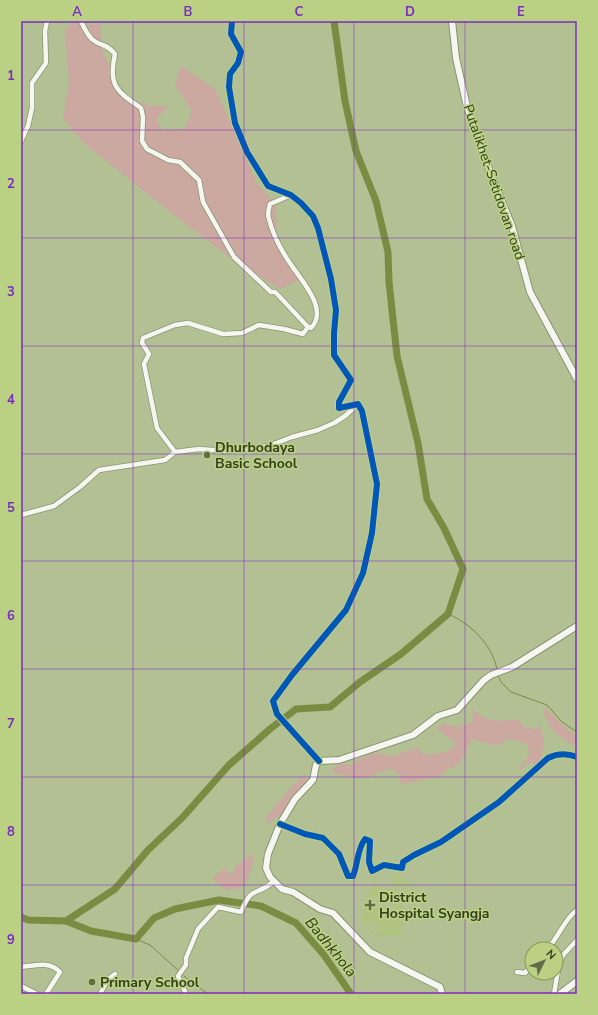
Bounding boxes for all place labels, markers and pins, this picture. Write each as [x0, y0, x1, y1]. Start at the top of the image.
place label: Dhurbodaya Basic School [215, 438, 298, 473]
marker: Dhurbodaya Basic School [202, 450, 212, 460]
place label: District Hospital Syangja [379, 888, 490, 923]
marker: District Hospital Syangja [364, 899, 376, 911]
place label: Primary School [100, 973, 200, 992]
marker: Primary School [87, 977, 97, 987]

